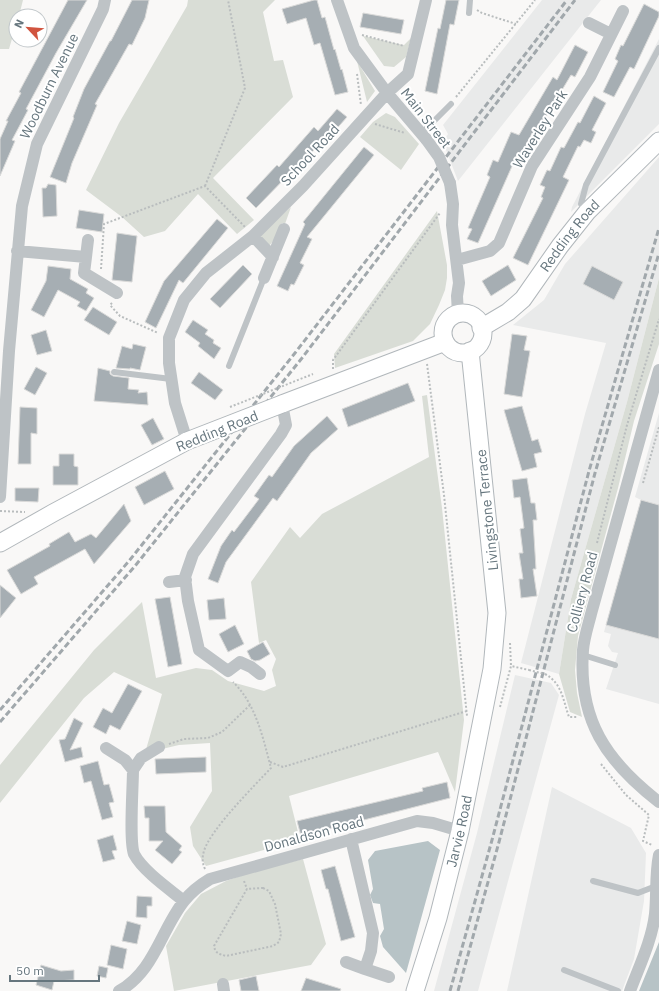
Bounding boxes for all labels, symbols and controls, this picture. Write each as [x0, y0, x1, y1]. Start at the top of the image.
north arrow [8, 8, 48, 48]
text: N [11, 17, 27, 30]
street label: Woodburn Avenue [16, 30, 82, 142]
street label: Main Street [397, 84, 455, 152]
street label: Waverley Park [509, 86, 572, 172]
street label: School Road [277, 120, 343, 190]
street label: Redding Road [536, 196, 603, 275]
street label: Redding Road [173, 406, 261, 456]
street label: Livingstone Terrace [472, 448, 502, 571]
street label: Colliery Road [563, 550, 601, 634]
street label: Jarvie Road [442, 793, 476, 869]
street label: Donaldson Road [262, 812, 366, 856]
scale bar [10, 957, 99, 983]
text: 50 m [16, 963, 44, 978]

